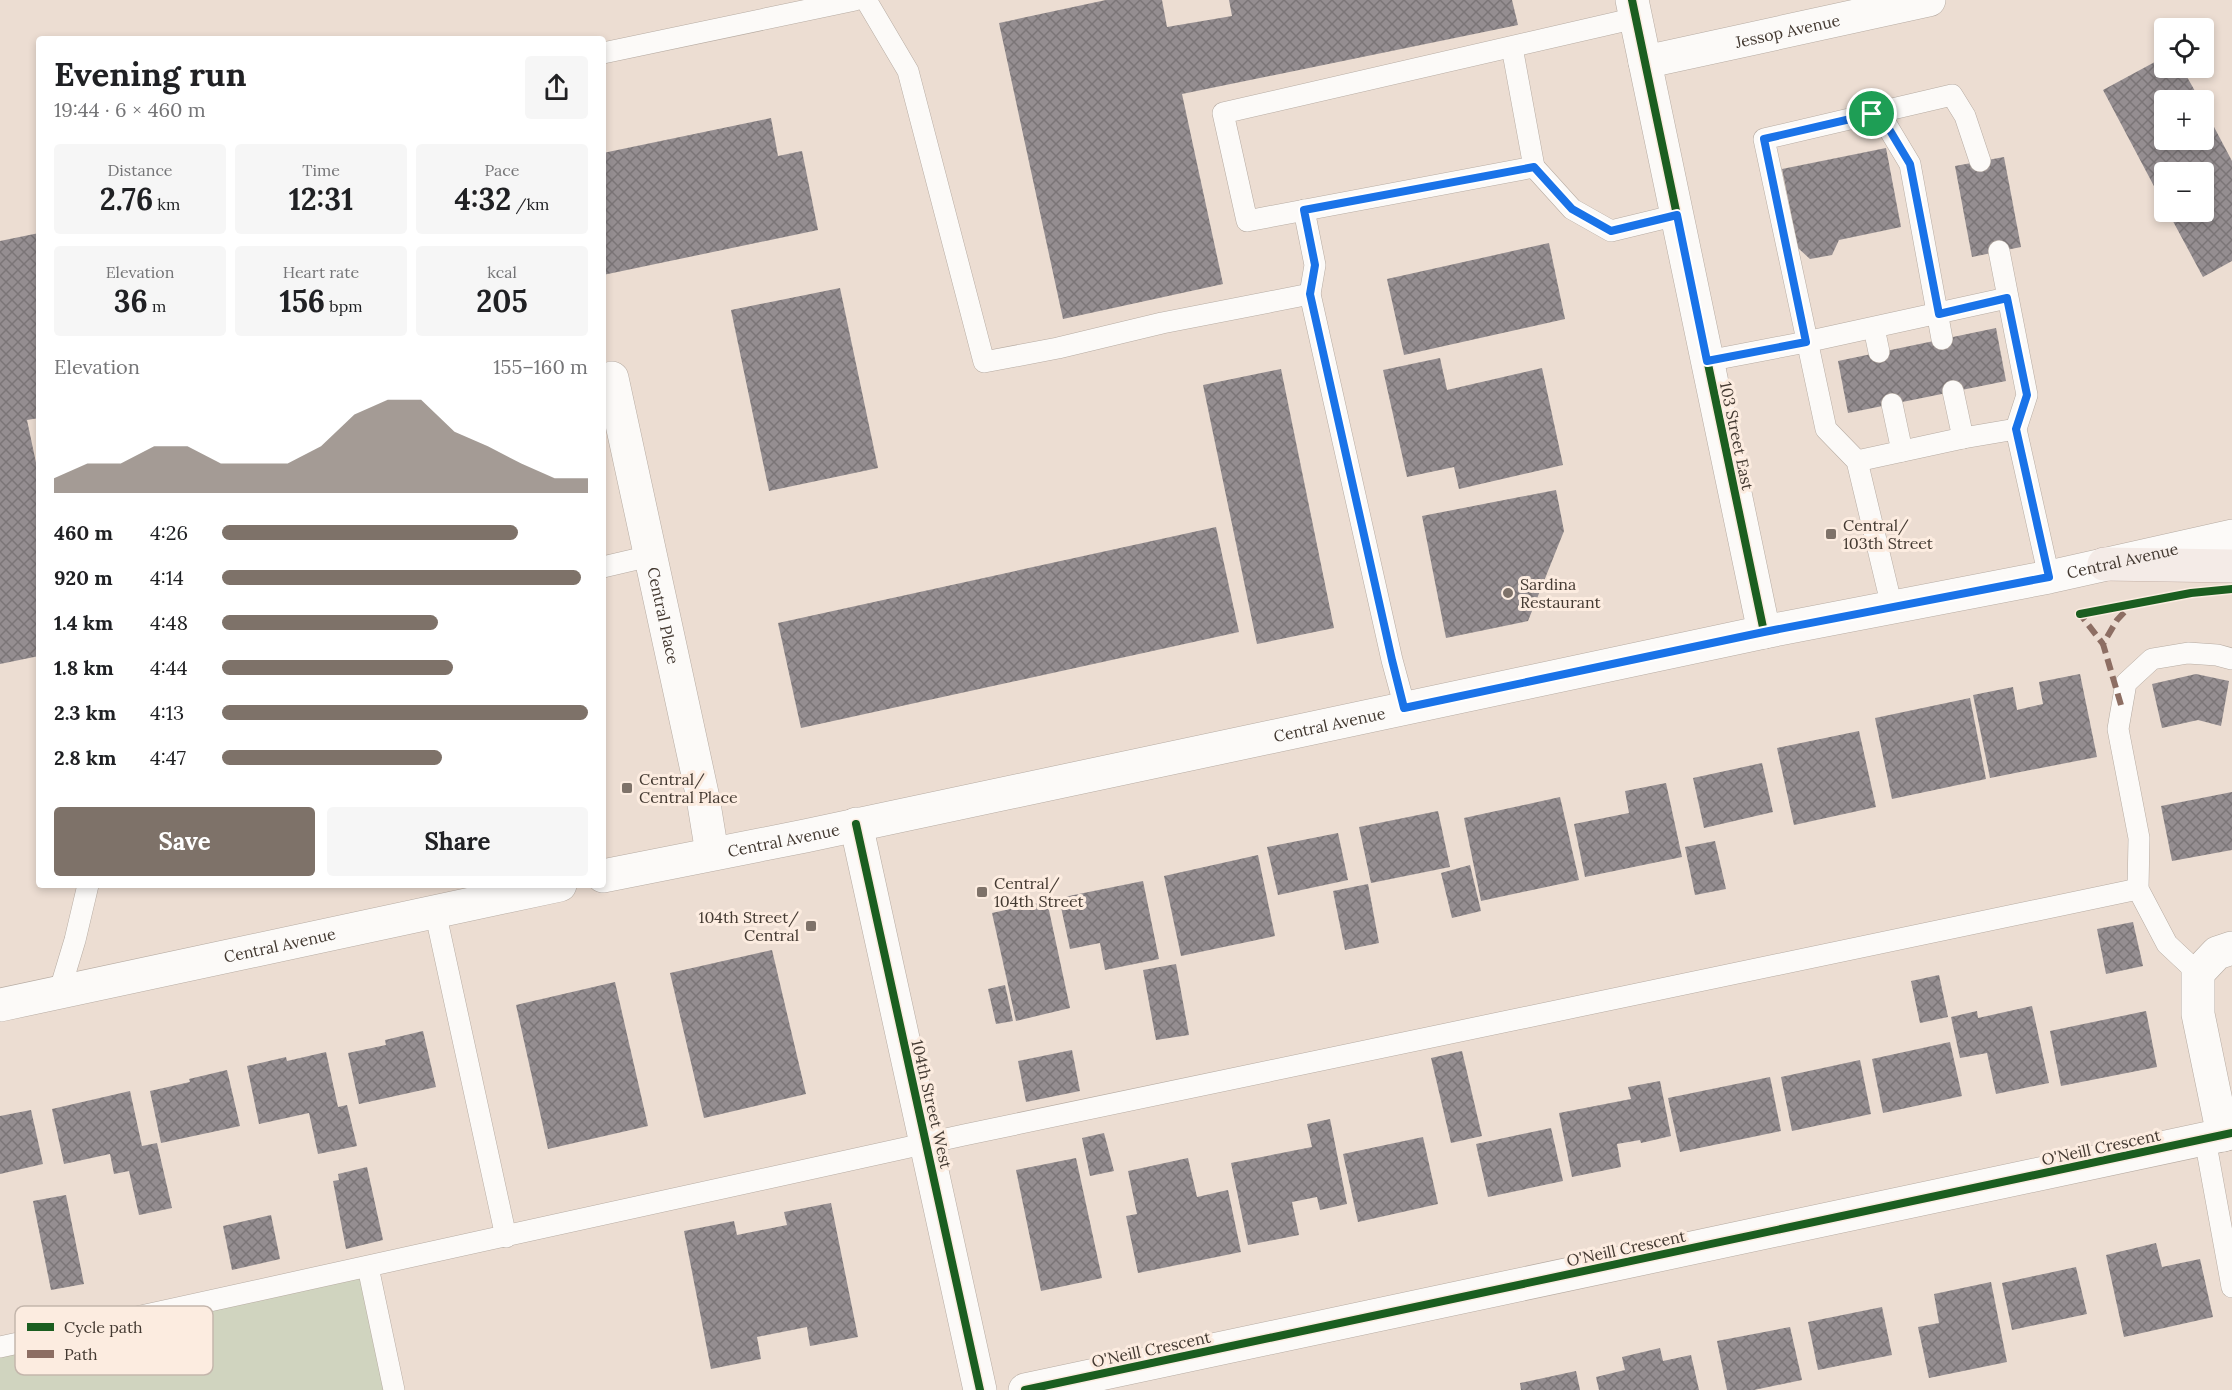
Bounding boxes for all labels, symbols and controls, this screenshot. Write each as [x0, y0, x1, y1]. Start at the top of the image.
street label: Jessop Avenue [1732, 10, 1842, 52]
map controls [2154, 18, 2214, 222]
button: locate [2154, 18, 2214, 78]
text: Evening run [54, 53, 246, 95]
button: share [525, 56, 588, 119]
pin [1846, 88, 1897, 139]
button: + [2154, 90, 2214, 150]
text: 19:44 · 6 × 460 m [54, 97, 206, 122]
icon: arrive [1855, 97, 1888, 130]
text: Distance [107, 160, 173, 180]
text: Time [302, 160, 340, 180]
text: Pace [485, 160, 519, 180]
button: − [2154, 162, 2214, 222]
text: 2.76 [100, 180, 153, 218]
text: 12:31 [289, 180, 353, 218]
text: 4:32 [455, 180, 511, 218]
text: km [153, 194, 180, 214]
text: /km [511, 194, 549, 214]
text: Elevation [106, 262, 174, 282]
text: Heart rate [283, 262, 359, 282]
text: kcal [487, 262, 517, 282]
text: 36 [114, 282, 148, 320]
text: 156 [279, 282, 325, 320]
text: 205 [476, 282, 528, 320]
text: m [148, 296, 166, 316]
text: bpm [325, 296, 363, 316]
text: Elevation [54, 354, 140, 379]
text: 155–160 m [493, 354, 588, 379]
street label: 103 Street East [1716, 380, 1758, 493]
place label: Central/ 103th Street [1843, 515, 1934, 553]
text: 460 m [54, 520, 113, 545]
text: 4:26 [150, 520, 188, 545]
marker: Central/ 103th Street [1824, 527, 1838, 541]
street label: Central Avenue [2065, 538, 2181, 583]
text: 920 m [54, 565, 113, 590]
text: 4:14 [150, 565, 184, 590]
street label: Central Place [643, 565, 684, 666]
place label: Sardina Restaurant [1520, 574, 1602, 612]
marker: Sardina Restaurant [1501, 586, 1515, 600]
text: 1.4 km [54, 610, 113, 635]
text: 4:48 [150, 610, 188, 635]
text: 1.8 km [54, 655, 114, 680]
text: 4:44 [150, 655, 188, 680]
text: 2.3 km [54, 700, 116, 725]
text: 4:13 [150, 700, 184, 725]
street label: Central Avenue [1272, 703, 1387, 746]
text: 2.8 km [54, 745, 116, 770]
text: 4:47 [150, 745, 186, 770]
place label: Central/ Central Place [639, 769, 738, 807]
marker: Central/ Central Place [620, 781, 634, 795]
button: Save [54, 807, 315, 876]
button: Share [327, 807, 588, 876]
street label: Central Avenue [726, 819, 842, 861]
place label: Central/ 104th Street [994, 873, 1085, 911]
marker: Central/ 104th Street [975, 885, 989, 899]
place label: 104th Street/ Central [699, 907, 799, 945]
marker: 104th Street/ Central [804, 919, 818, 933]
street label: Central Avenue [222, 923, 338, 967]
street label: 104th Street West [907, 1038, 957, 1171]
street label: O'Neill Crescent [2040, 1124, 2163, 1169]
street label: O'Neill Crescent [1565, 1225, 1688, 1270]
legend [15, 1306, 213, 1375]
text: Cycle path [64, 1317, 143, 1337]
street label: O'Neill Crescent [1090, 1326, 1213, 1371]
text: Path [64, 1344, 98, 1364]

